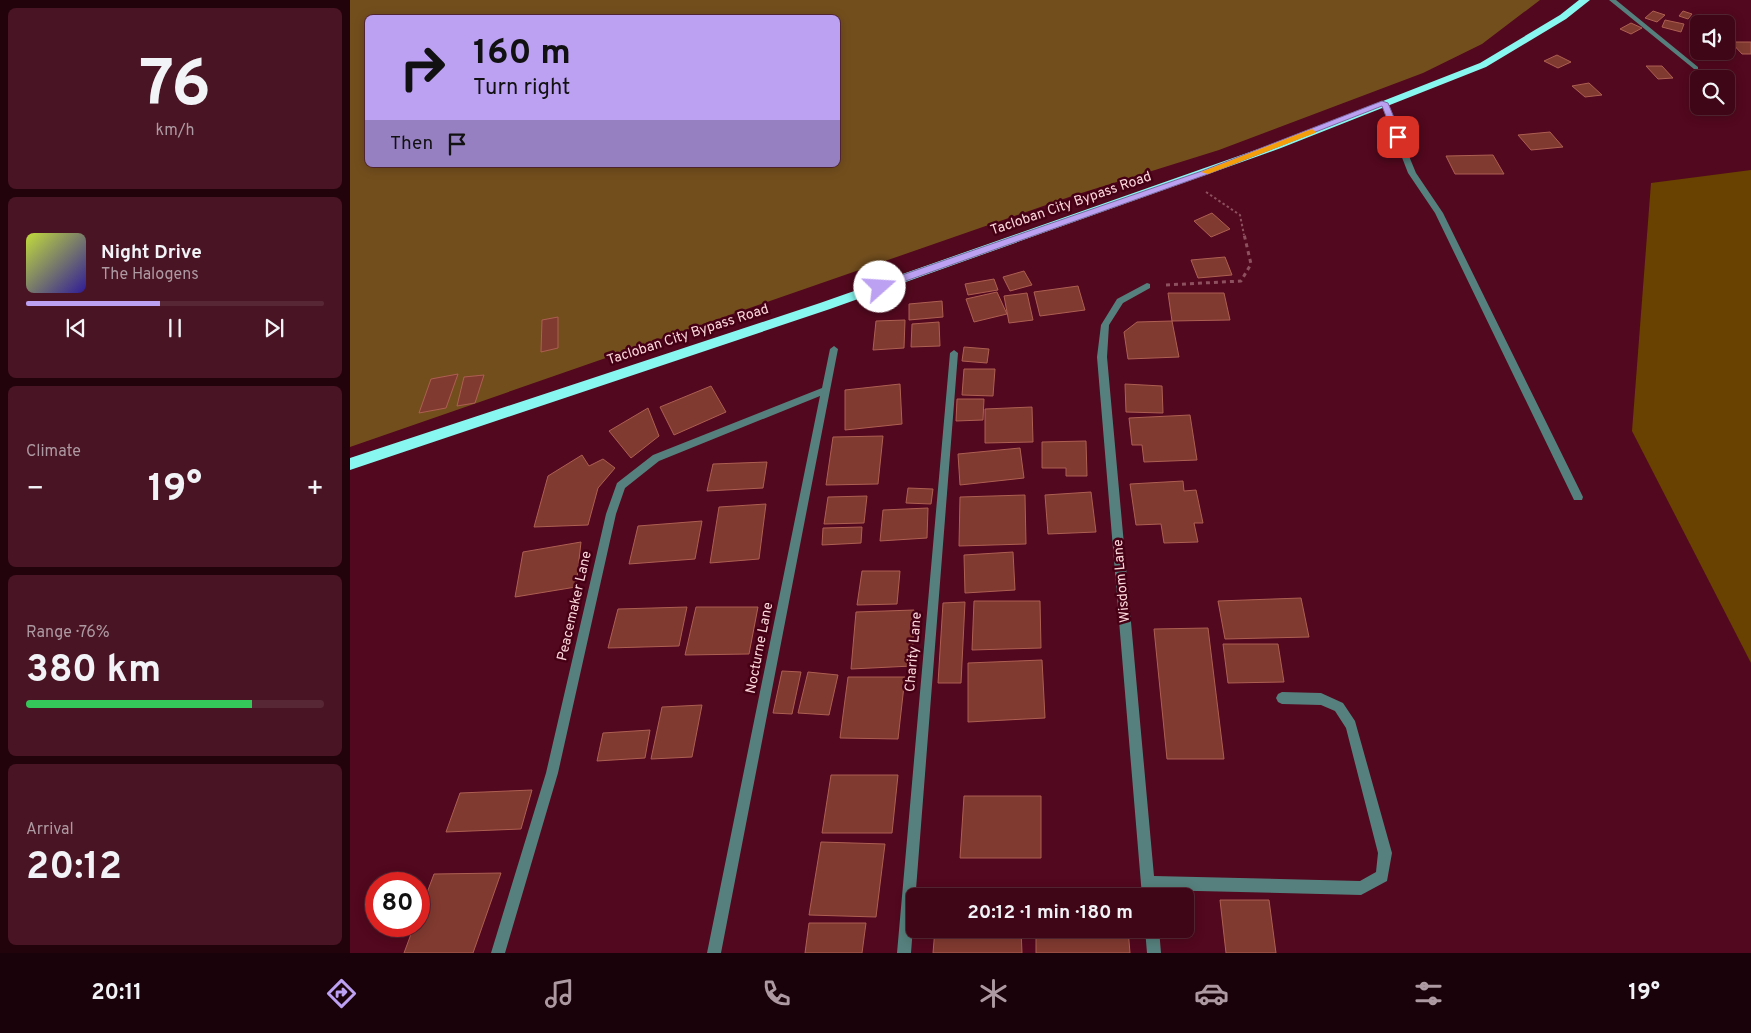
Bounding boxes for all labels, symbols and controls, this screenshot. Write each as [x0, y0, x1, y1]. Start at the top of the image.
map controls [1690, 15, 1735, 115]
button: sound [1690, 15, 1735, 60]
text: 160 m [473, 32, 571, 76]
icon: right [390, 35, 455, 100]
text: 76 [139, 47, 211, 129]
button: search [1690, 70, 1735, 115]
text: Turn right [473, 75, 570, 102]
pin [1377, 116, 1419, 158]
text: km/h [156, 121, 194, 141]
icon: arrive [1384, 123, 1412, 151]
icon: arrive [443, 130, 471, 158]
text: Then [390, 132, 433, 156]
street label: Tacloban City Bypass Road [988, 168, 1154, 240]
text: Night Drive [101, 241, 202, 265]
position arrow [853, 260, 905, 312]
text: The Halogens [101, 265, 199, 285]
street label: Tacloban City Bypass Road [605, 301, 771, 369]
icon: previous [62, 314, 90, 342]
icon: pause [161, 314, 189, 342]
icon: next [260, 314, 288, 342]
text: Climate [26, 442, 81, 462]
text: 19° [148, 466, 202, 515]
text: − [26, 472, 44, 508]
text: + [306, 472, 324, 508]
street label: Wisdom Lane [1110, 539, 1134, 623]
street label: Peacemaker Lane [554, 549, 596, 663]
street label: Nocturne Lane [743, 601, 777, 695]
street label: Charity Lane [902, 611, 926, 693]
text: Range · 76% [26, 623, 110, 643]
text: 380 km [26, 647, 161, 696]
text: Arrival [26, 820, 74, 840]
text: 20:12 [26, 844, 122, 893]
speed limit sign: 80 [365, 872, 430, 937]
text: 20:12 · 1 min · 180 m [967, 901, 1133, 925]
icon: directions [324, 976, 359, 1011]
icon: music [542, 976, 577, 1011]
icon: phone [759, 976, 794, 1011]
icon: climate [976, 976, 1011, 1011]
icon: car [1194, 976, 1229, 1011]
icon: filters [1411, 976, 1446, 1011]
text: 20:11 [91, 980, 142, 1007]
text: 19° [1628, 980, 1660, 1007]

